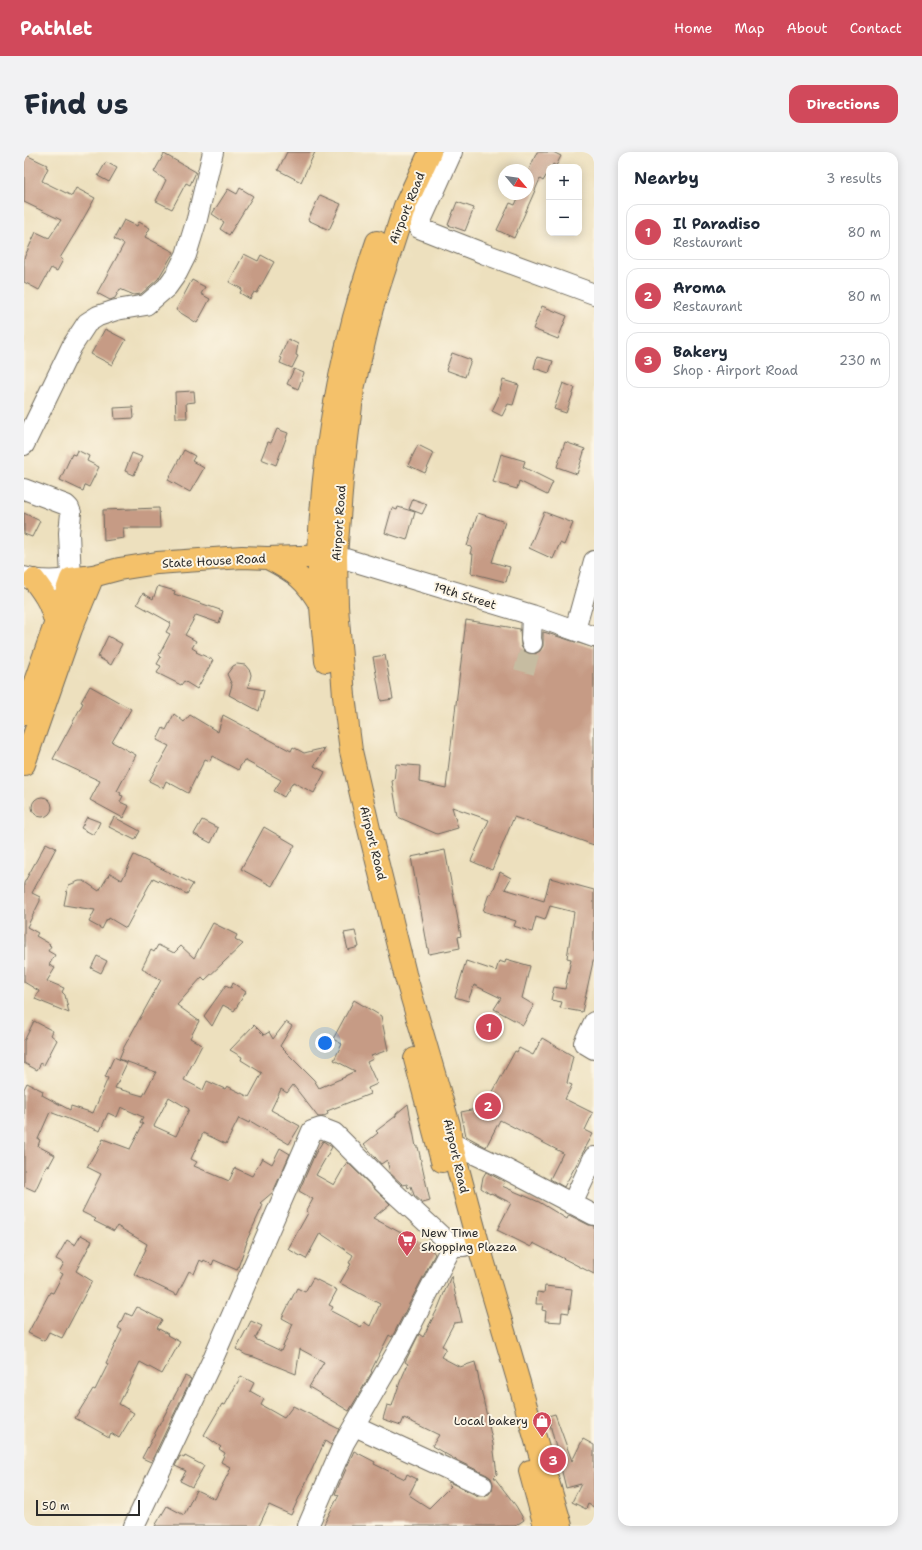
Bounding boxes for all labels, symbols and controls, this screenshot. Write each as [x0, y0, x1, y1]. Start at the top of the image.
text: Pathlet [20, 16, 92, 41]
text: Home [674, 19, 713, 37]
text: Map [735, 19, 765, 37]
text: About [787, 19, 828, 37]
text: Contact [850, 19, 902, 37]
text: Find us [24, 85, 129, 123]
button: Directions [789, 85, 898, 123]
north arrow [498, 164, 534, 200]
map controls [546, 164, 582, 236]
button: + [546, 164, 582, 200]
text: Nearby [634, 167, 699, 189]
street label: Airport Road [385, 169, 429, 246]
text: 3 results [826, 170, 882, 187]
button: − [546, 200, 582, 236]
text: Il Paradiso [673, 214, 760, 234]
text: 1 [645, 224, 651, 241]
text: 80 m [847, 224, 881, 241]
text: Restaurant [673, 234, 743, 251]
text: Aroma [673, 278, 726, 298]
text: 2 [643, 288, 653, 305]
text: 80 m [847, 288, 881, 305]
text: Restaurant [673, 298, 743, 315]
text: Bakery [673, 342, 728, 362]
text: 3 [643, 352, 653, 369]
text: 230 m [839, 352, 881, 369]
text: Shop · Airport Road [673, 362, 798, 379]
street label: Airport Road [328, 484, 350, 561]
street label: State House Road [162, 550, 267, 572]
street label: 19th Street [432, 579, 498, 613]
street label: Airport Road [356, 804, 390, 882]
pin: 1 [476, 1012, 502, 1042]
your location [315, 1033, 335, 1053]
pin: 2 [475, 1091, 501, 1121]
street label: Airport Road [440, 1117, 472, 1195]
place label: New Time Shopping Plazza [421, 1225, 517, 1255]
supermarket icon: New Time Shopping Plazza [396, 1229, 418, 1257]
shop icon: Local bakery [531, 1410, 553, 1438]
place label: Local bakery [454, 1413, 528, 1429]
pin: 3 [540, 1445, 566, 1475]
scale bar [36, 1498, 140, 1517]
text: 50 m [42, 1499, 70, 1514]

